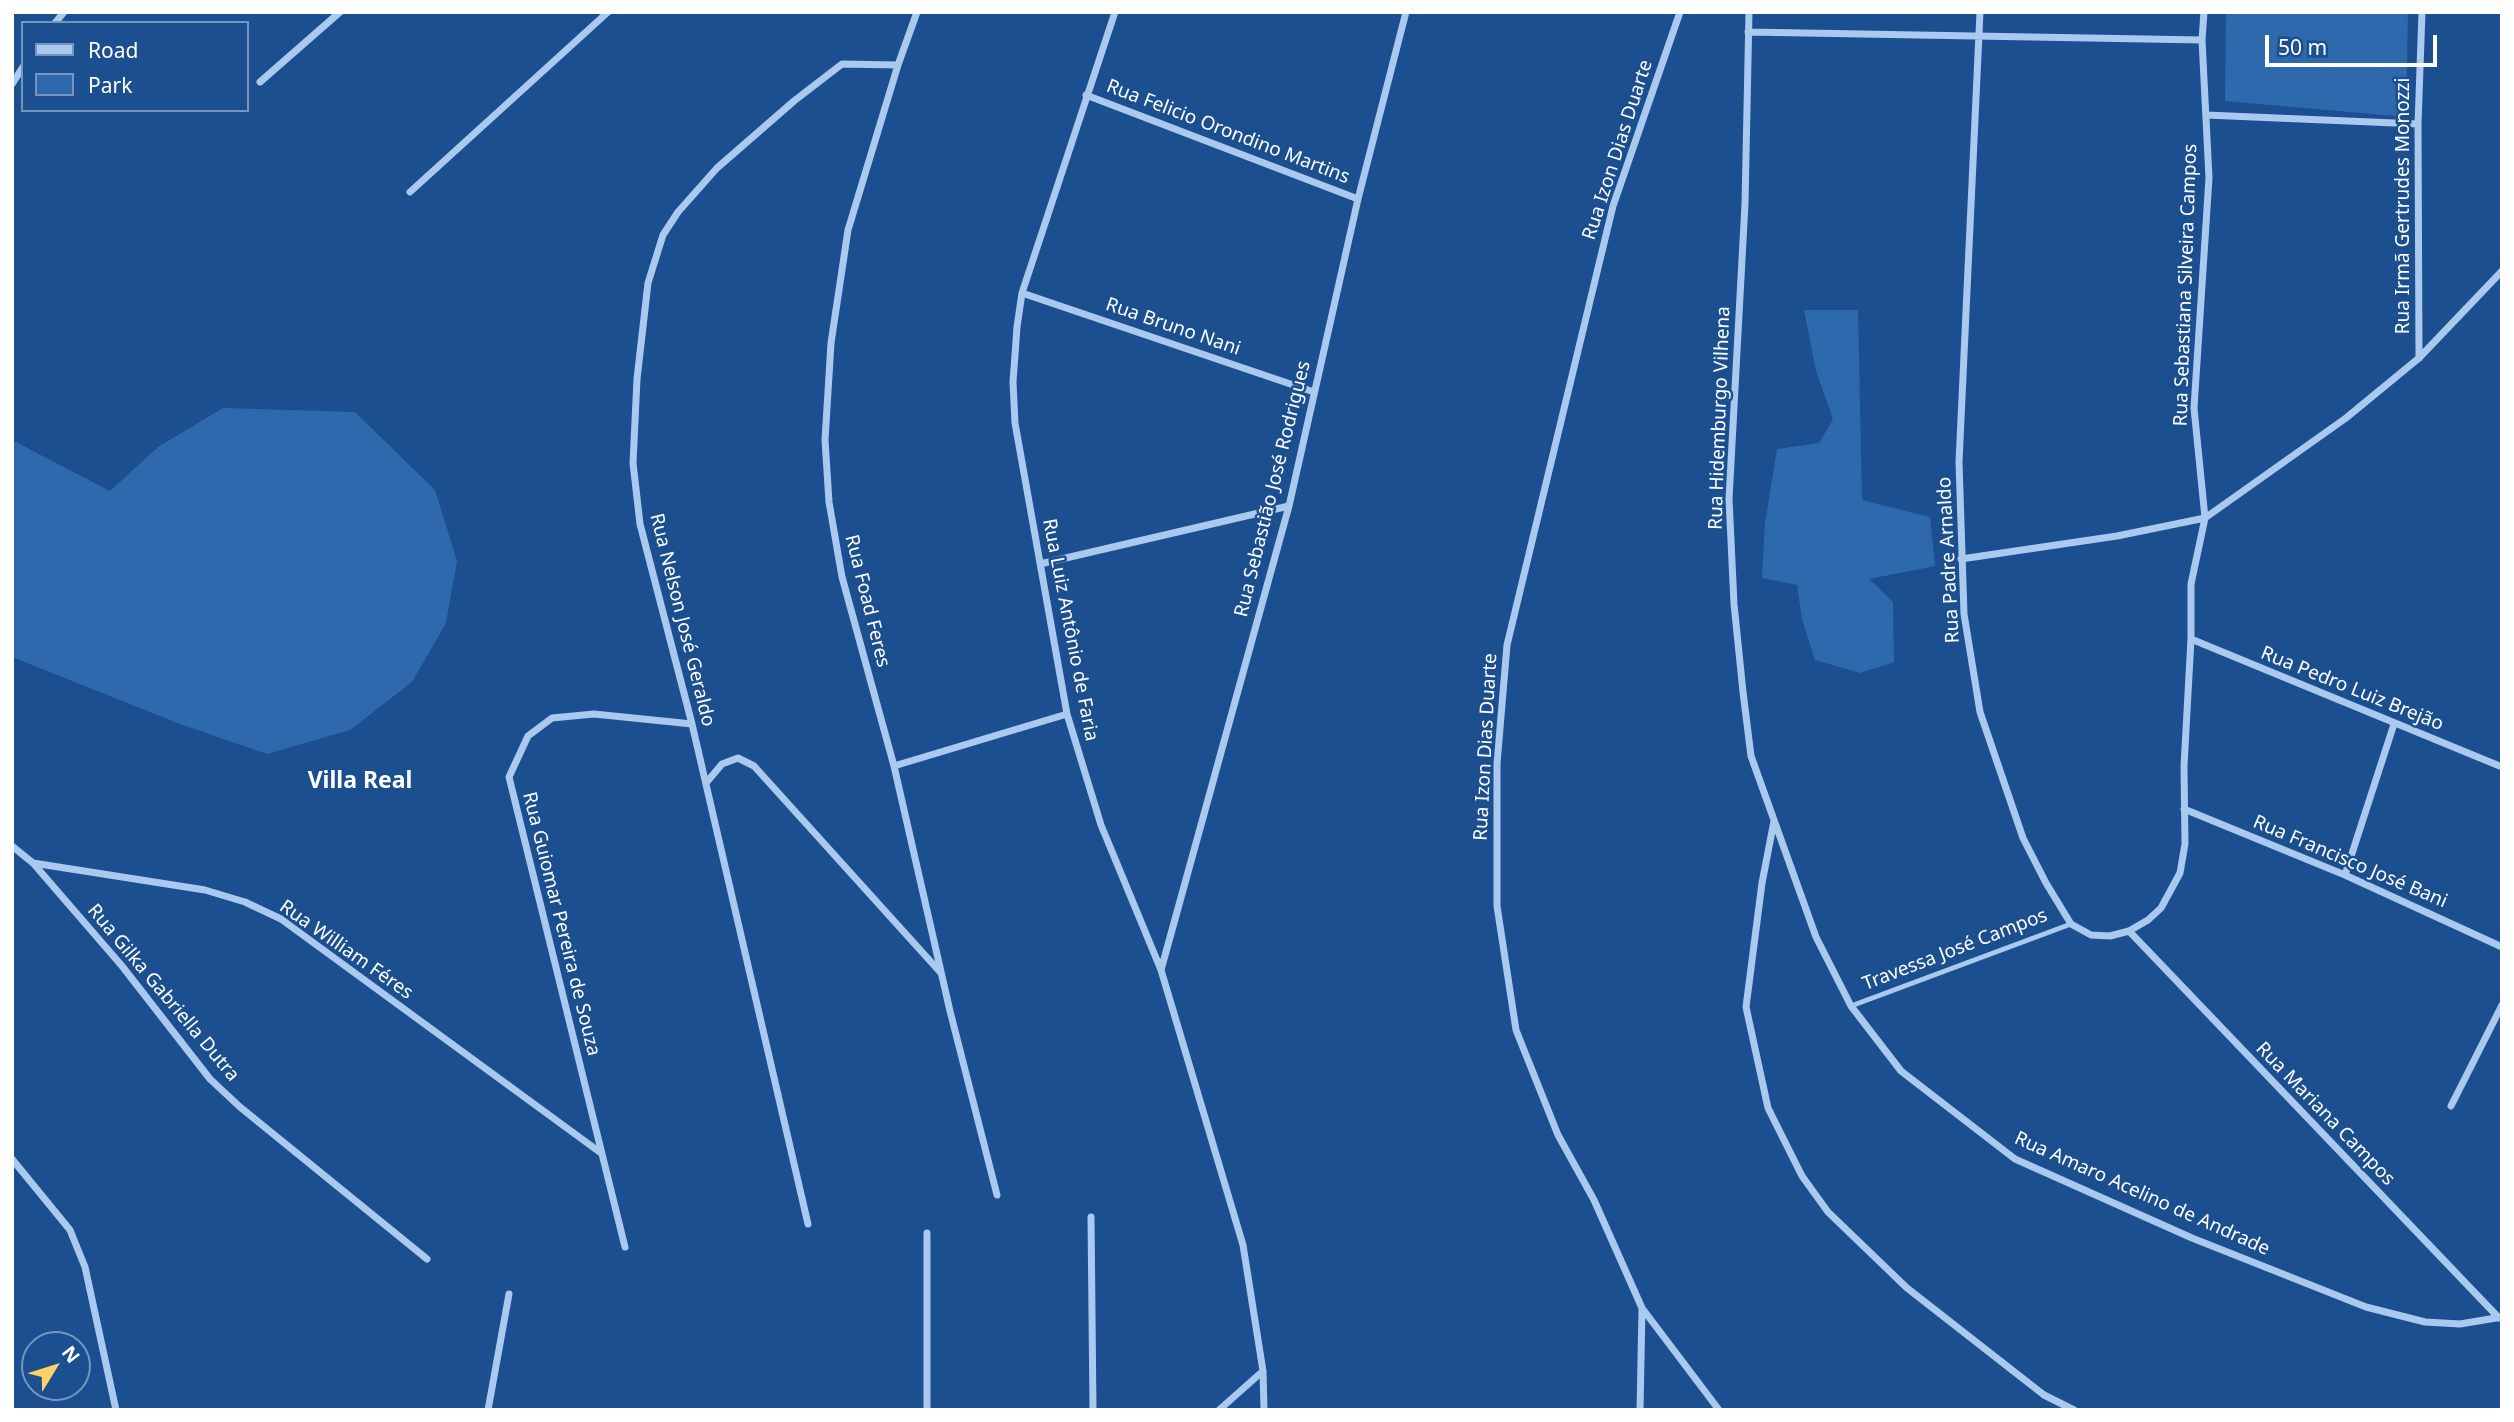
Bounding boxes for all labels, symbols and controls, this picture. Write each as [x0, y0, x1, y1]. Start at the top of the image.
legend [21, 21, 248, 112]
scale bar [2269, 21, 2440, 65]
text: 50 m [2278, 33, 2327, 61]
text: Road [88, 36, 138, 64]
street label: Rua Izon Dias Duarte [1578, 57, 1658, 243]
text: Park [88, 71, 132, 99]
street label: Rua Felicio Orondino Martins [1103, 75, 1353, 189]
street label: Rua Irmã Gertrudes Monozzi [2393, 78, 2415, 334]
street label: Rua Sebastiana Silveira Campos [2170, 143, 2202, 427]
street label: Rua Bruno Nani [1103, 293, 1243, 361]
street label: Rua Hidemburgo Vilhena [1705, 306, 1735, 530]
street label: Rua Sebastião José Rodrigues [1230, 359, 1316, 619]
street label: Rua Padre Arnaldo [1933, 476, 1965, 644]
street label: Rua Nelson José Geraldo [644, 511, 720, 729]
street label: Rua Luiz Antônio de Faria [1037, 517, 1103, 743]
street label: Rua Foad Feres [840, 532, 894, 670]
street label: Rua Pedro Luiz Brejão [2257, 642, 2447, 736]
street label: Rua Izon Dias Duarte [1470, 653, 1502, 841]
district label: Villa Real [308, 767, 412, 795]
street label: Rua Guiomar Pereira de Souza [517, 790, 605, 1058]
street label: Rua Francisco José Bani [2250, 811, 2450, 913]
street label: Rua William Féres [275, 895, 417, 1005]
street label: Rua Gilka Gabriella Dutra [82, 900, 244, 1086]
street label: Travessa José Campos [1859, 904, 2051, 996]
street label: Rua Mariana Campos [2251, 1038, 2399, 1190]
street label: Rua Amaro Acelino de Andrade [2011, 1127, 2273, 1261]
north arrow [21, 1331, 91, 1401]
text: N [56, 1340, 86, 1368]

